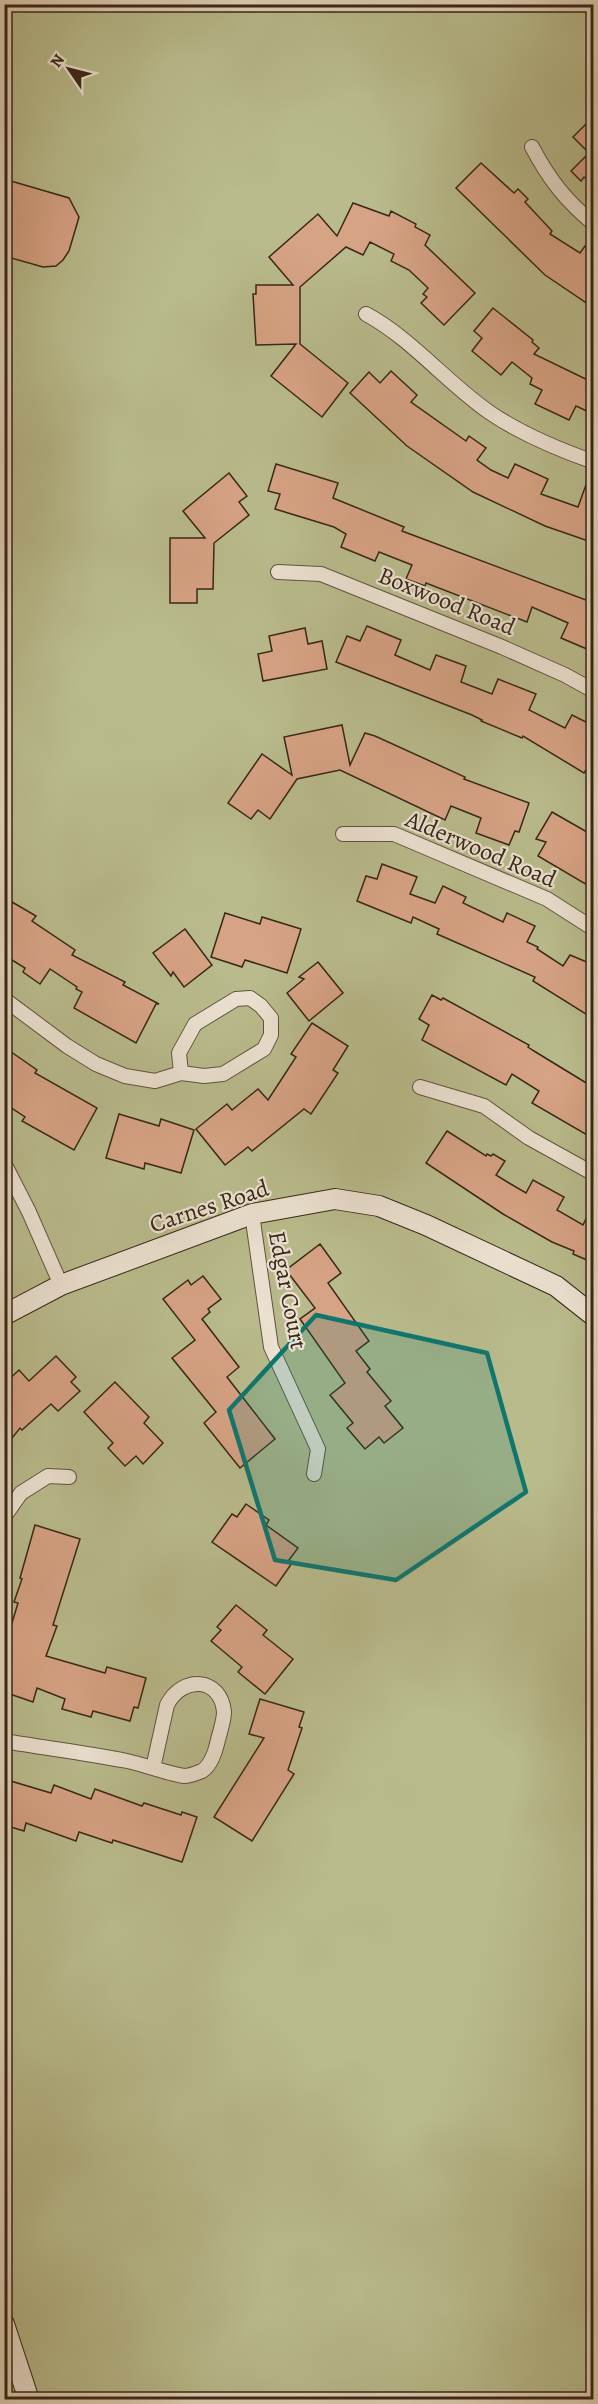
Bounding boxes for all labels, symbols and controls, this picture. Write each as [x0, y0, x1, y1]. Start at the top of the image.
north arrow [39, 39, 99, 99]
text: N [45, 50, 70, 72]
street label: Boxwood Road [374, 559, 520, 643]
street label: Alderwood Road [400, 802, 561, 895]
street label: Carnes Road [145, 1172, 273, 1240]
street label: Edgar Court [261, 1228, 315, 1352]

